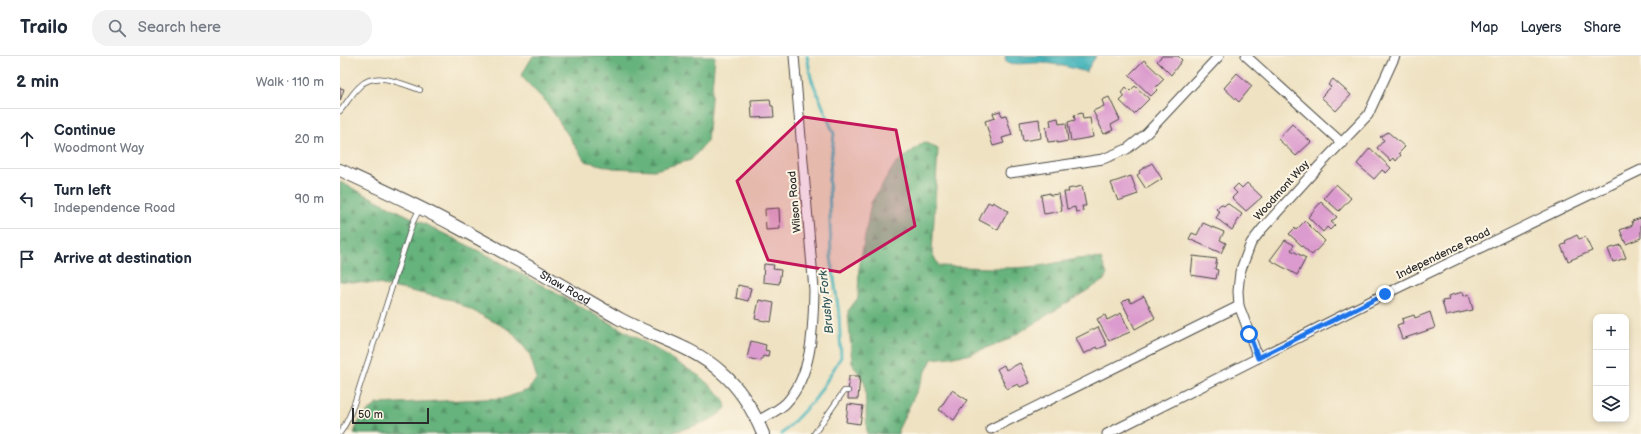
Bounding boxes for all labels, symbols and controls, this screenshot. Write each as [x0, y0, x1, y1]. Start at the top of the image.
search box [92, 10, 372, 46]
text: Trailo [20, 16, 68, 39]
icon: search [106, 17, 128, 39]
text: Search here [138, 18, 221, 37]
text: Map [1470, 19, 1498, 36]
text: Layers [1520, 19, 1562, 36]
text: Share [1584, 19, 1621, 36]
text: 2 min [16, 72, 59, 92]
text: Walk · 110 m [256, 74, 324, 90]
text: Continue [54, 121, 116, 140]
icon: ahead [16, 128, 38, 150]
text: 20 m [294, 131, 324, 147]
text: Woodmont Way [54, 140, 144, 156]
street label: Woodmont Way [1251, 158, 1312, 223]
street label: Wilson Road [785, 171, 804, 233]
text: Turn left [54, 181, 111, 200]
icon: left [16, 188, 38, 210]
text: 90 m [295, 191, 324, 207]
text: Independence Road [54, 200, 175, 216]
street label: Independence Road [1394, 225, 1492, 282]
icon: arrive [16, 248, 38, 270]
text: Arrive at destination [54, 249, 192, 268]
street label: Shaw Road [537, 268, 592, 307]
water label: Brushy Fork [816, 268, 837, 334]
route end [1376, 285, 1394, 303]
map controls [1593, 314, 1629, 422]
button: + [1593, 314, 1629, 350]
route start [1240, 325, 1258, 343]
button: − [1593, 350, 1629, 386]
button: layers [1593, 386, 1629, 422]
scale bar [352, 406, 429, 425]
text: 50 m [358, 408, 383, 421]

